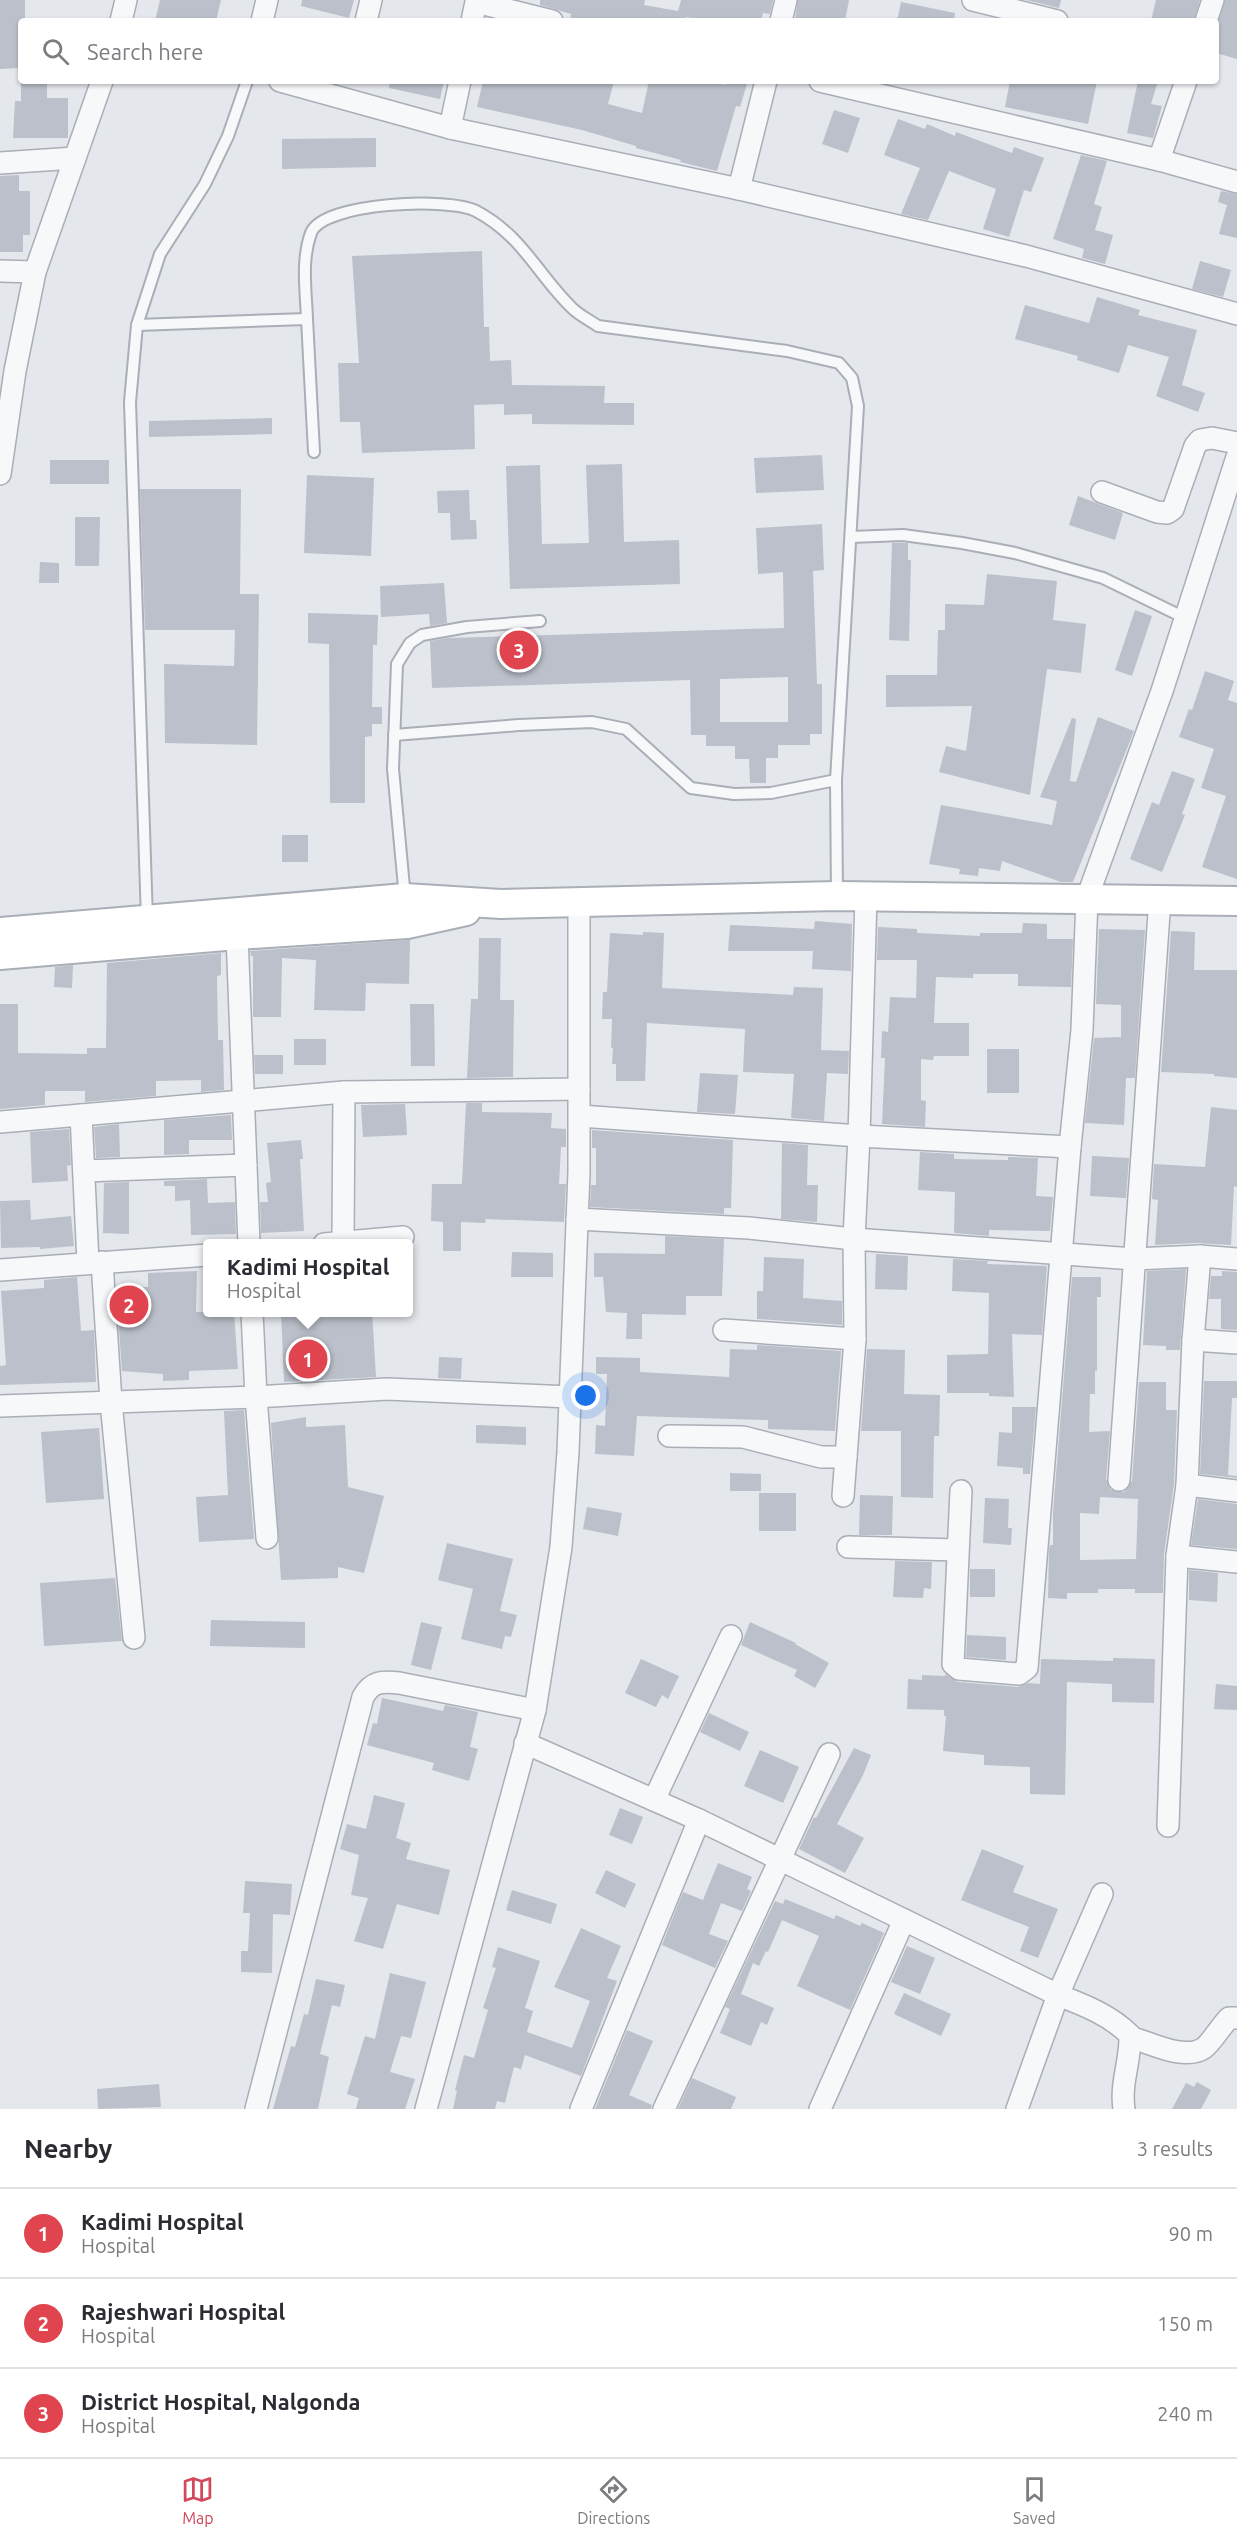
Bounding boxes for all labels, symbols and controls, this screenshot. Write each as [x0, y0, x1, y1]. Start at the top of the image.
search box [18, 18, 1219, 84]
icon: search [39, 35, 72, 68]
text: Search here [87, 39, 203, 64]
pin: 3 [500, 628, 538, 672]
popup [203, 1239, 413, 1317]
text: Kadimi Hospital [227, 1254, 389, 1279]
text: Hospital [227, 1279, 301, 1302]
pin: 2 [110, 1282, 148, 1328]
pin: 1 [288, 1336, 328, 1382]
your location [571, 1381, 600, 1410]
text: Nearby [24, 2134, 112, 2163]
text: 3 results [1137, 2137, 1213, 2160]
text: Kadimi Hospital [81, 2209, 244, 2234]
text: 1 [38, 2222, 49, 2245]
text: 90 m [1169, 2222, 1213, 2245]
text: Hospital [81, 2234, 155, 2257]
text: Rajeshwari Hospital [81, 2299, 285, 2324]
text: 2 [38, 2312, 49, 2335]
text: 150 m [1157, 2312, 1213, 2335]
text: Hospital [81, 2324, 155, 2347]
text: District Hospital, Nalgonda [81, 2389, 361, 2414]
text: 3 [38, 2402, 49, 2425]
text: 240 m [1157, 2402, 1213, 2425]
text: Hospital [81, 2414, 155, 2437]
tab: Map [181, 2473, 214, 2527]
tab: Directions [577, 2473, 650, 2527]
tab: Saved [1013, 2473, 1056, 2527]

